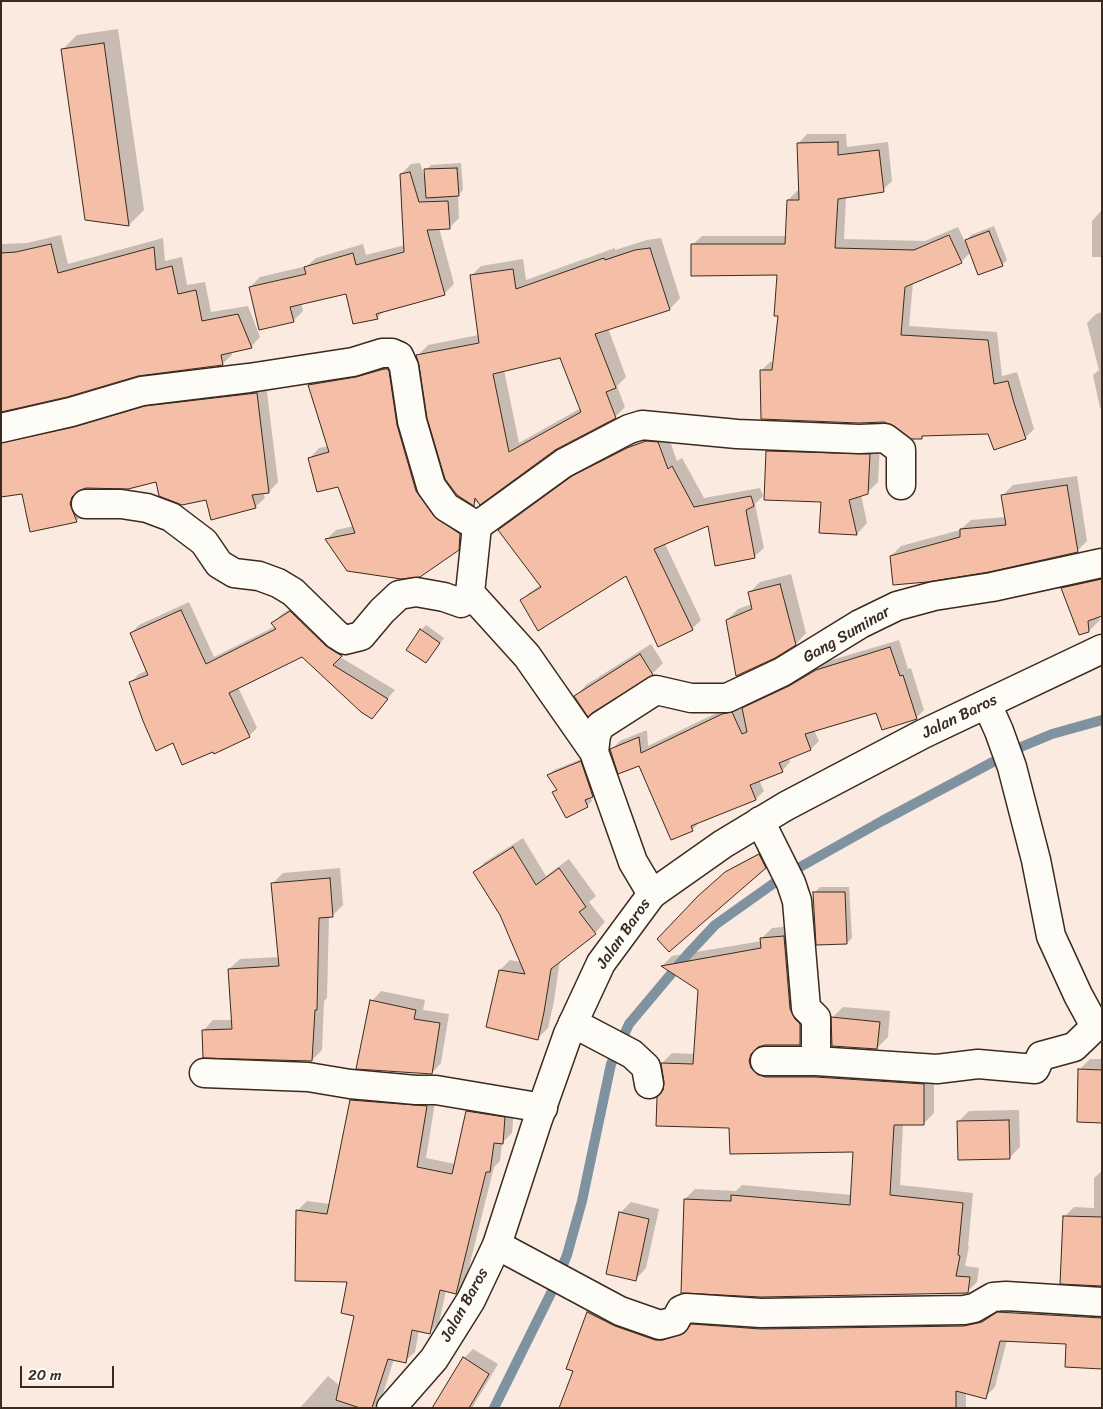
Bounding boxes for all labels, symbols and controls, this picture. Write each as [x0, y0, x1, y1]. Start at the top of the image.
street label: Gang Suminar [800, 602, 894, 668]
street label: Jalan Baros [919, 691, 1001, 743]
street label: Jalan Baros [593, 895, 655, 973]
street label: Jalan Baros [437, 1265, 493, 1345]
scale bar [22, 1356, 116, 1388]
text: 20 m [28, 1362, 62, 1388]

